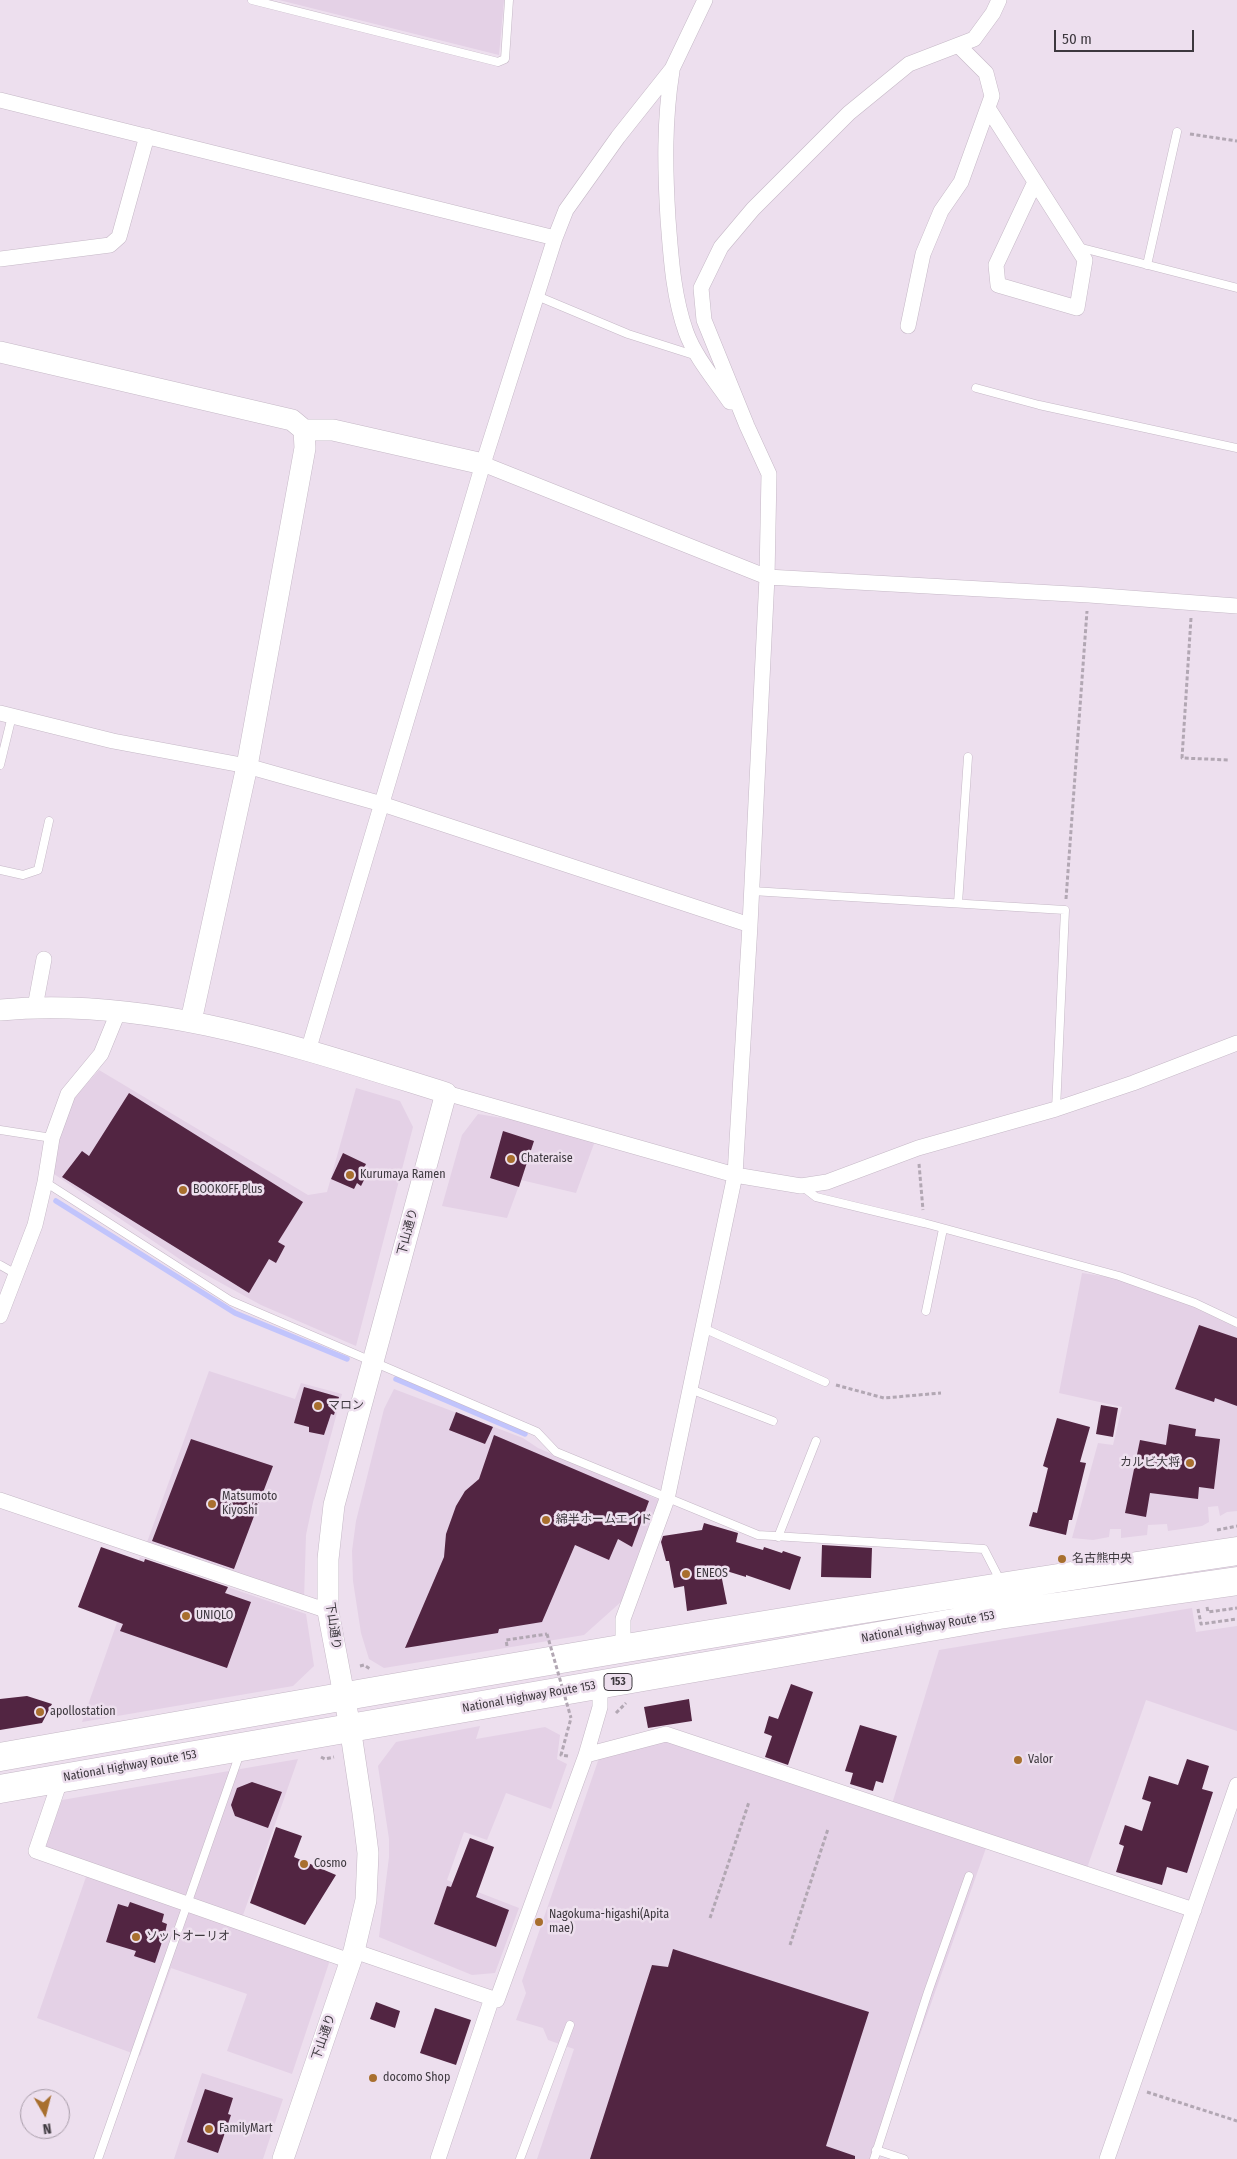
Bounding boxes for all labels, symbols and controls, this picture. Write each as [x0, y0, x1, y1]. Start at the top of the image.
scale bar [1057, 20, 1197, 52]
text: 50 m [1062, 30, 1092, 48]
place label: Chateraise [521, 1152, 573, 1166]
marker: Chateraise [505, 1153, 517, 1165]
place label: Kurumaya Ramen [360, 1168, 446, 1182]
marker: Kurumaya Ramen [344, 1169, 356, 1181]
place label: BOOKOFF Plus [193, 1183, 262, 1197]
marker: BOOKOFF Plus [177, 1184, 189, 1196]
street label: 下山通り [395, 1207, 421, 1257]
place label: マロン [328, 1399, 364, 1413]
marker: マロン [312, 1400, 324, 1412]
place label: カルビ大将 [1120, 1456, 1180, 1470]
marker: カルビ大将 [1184, 1457, 1196, 1469]
place label: Matsumoto Kiyoshi [222, 1490, 277, 1518]
marker: Matsumoto Kiyoshi [206, 1498, 218, 1510]
place label: 綿半ホームエイド [556, 1513, 652, 1527]
marker: 綿半ホームエイド [540, 1514, 552, 1526]
place label: 名古熊中央 [1072, 1552, 1132, 1566]
marker: 名古熊中央 [1056, 1553, 1068, 1565]
place label: ENEOS [696, 1567, 728, 1581]
marker: ENEOS [680, 1568, 692, 1580]
street label: 下山通り [323, 1601, 343, 1651]
street label: National Highway Route 153 [860, 1608, 996, 1646]
place label: UNIQLO [196, 1609, 233, 1623]
marker: UNIQLO [180, 1610, 192, 1622]
road number: 153 [604, 1674, 632, 1690]
street label: National Highway Route 153 [461, 1678, 597, 1716]
place label: apollostation [50, 1705, 116, 1719]
marker: apollostation [34, 1706, 46, 1718]
street label: National Highway Route 153 [62, 1747, 198, 1785]
place label: Valor [1028, 1753, 1053, 1767]
marker: Valor [1012, 1754, 1024, 1766]
place label: Cosmo [314, 1857, 347, 1871]
marker: Cosmo [298, 1858, 310, 1870]
place label: Nagokuma-higashi(Apita mae) [549, 1908, 669, 1936]
marker: Nagokuma-higashi(Apita mae) [533, 1916, 545, 1928]
place label: ソットオーリオ [146, 1930, 230, 1944]
marker: ソットオーリオ [130, 1931, 142, 1943]
street label: 下山通り [309, 2012, 339, 2062]
place label: docomo Shop [383, 2071, 450, 2085]
marker: docomo Shop [367, 2072, 379, 2084]
north arrow [20, 2089, 70, 2139]
text: N [42, 2119, 52, 2137]
place label: FamilyMart [219, 2122, 273, 2136]
marker: FamilyMart [203, 2123, 215, 2135]

